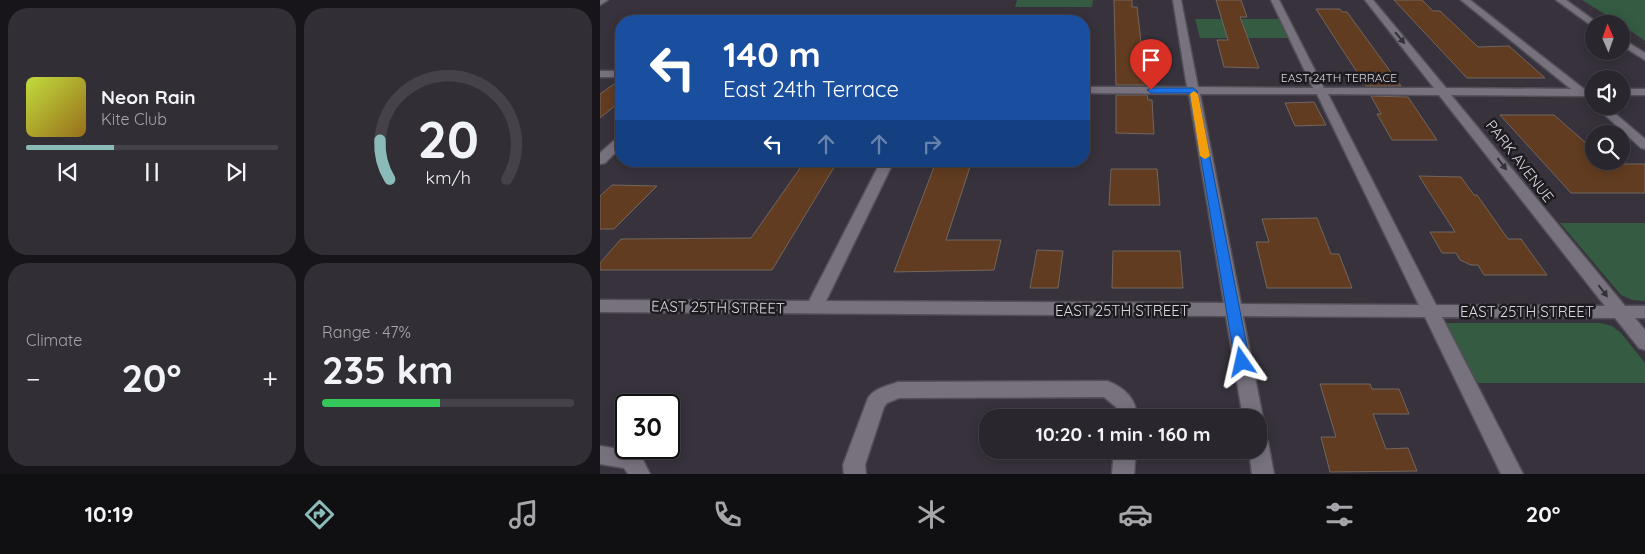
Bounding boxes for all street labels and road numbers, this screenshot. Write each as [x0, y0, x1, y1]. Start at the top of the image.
street label: EAST 24TH TERRACE [1281, 70, 1397, 85]
street label: PARK AVENUE [1482, 116, 1558, 206]
street label: EAST 25TH STREET [651, 296, 785, 318]
street label: EAST 25TH STREET [1055, 301, 1189, 320]
street label: EAST 25TH STREET [1460, 302, 1594, 321]

